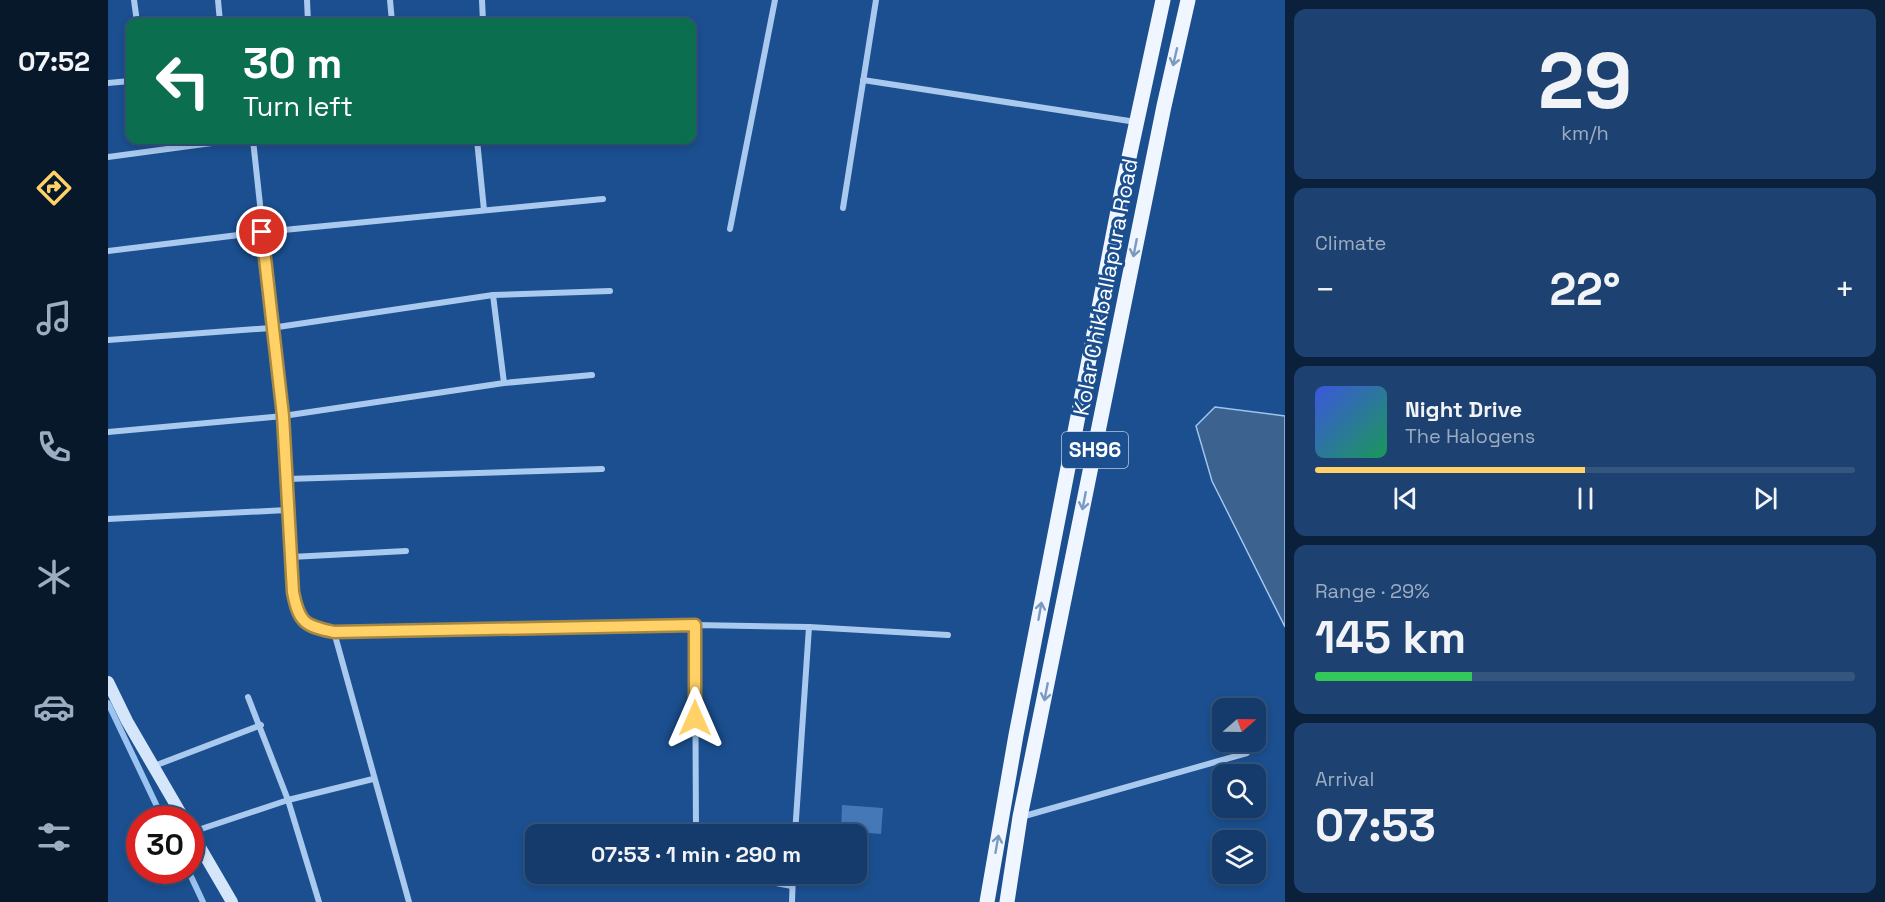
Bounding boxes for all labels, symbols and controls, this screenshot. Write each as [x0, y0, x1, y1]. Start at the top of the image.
text: 29 [1538, 31, 1632, 131]
text: 30 m [243, 37, 342, 90]
icon: left [144, 42, 222, 120]
text: 07:52 [18, 44, 90, 79]
one-way arrow [1169, 47, 1181, 66]
text: Turn left [243, 89, 353, 124]
text: km/h [1561, 120, 1609, 146]
street label: Kolar Chikballapura Road [1066, 156, 1144, 418]
icon: directions [33, 167, 75, 209]
pin [236, 206, 287, 257]
icon: arrive [245, 215, 278, 248]
text: Climate [1315, 230, 1386, 256]
one-way arrow [1129, 238, 1140, 257]
text: 22° [1549, 261, 1621, 318]
text: − [1315, 269, 1335, 311]
text: + [1835, 269, 1855, 311]
icon: music [33, 297, 75, 339]
text: Night Drive [1405, 395, 1522, 423]
text: The Halogens [1405, 423, 1535, 449]
icon: phone [33, 426, 75, 468]
road number: SH96 [1062, 432, 1128, 468]
icon: previous [1389, 482, 1422, 515]
icon: pause [1569, 482, 1602, 515]
icon: next [1749, 482, 1782, 515]
one-way arrow [1078, 491, 1089, 510]
icon: climate [33, 556, 75, 598]
text: Range · 29% [1315, 578, 1430, 604]
one-way arrow [1035, 602, 1046, 622]
text: 145 km [1315, 609, 1466, 666]
one-way arrow [1040, 682, 1051, 701]
icon: car [33, 686, 75, 728]
position arrow [663, 686, 727, 750]
north arrow [1212, 698, 1266, 752]
map controls [1212, 698, 1266, 884]
button: search [1212, 764, 1266, 818]
text: Arrival [1315, 766, 1374, 792]
text: 07:53 [1315, 797, 1436, 854]
speed limit sign: 30 [126, 806, 204, 884]
icon: filters [33, 816, 75, 858]
button: layers [1212, 830, 1266, 884]
one-way arrow [991, 835, 1002, 855]
text: 07:53 · 1 min · 290 m [591, 840, 801, 868]

